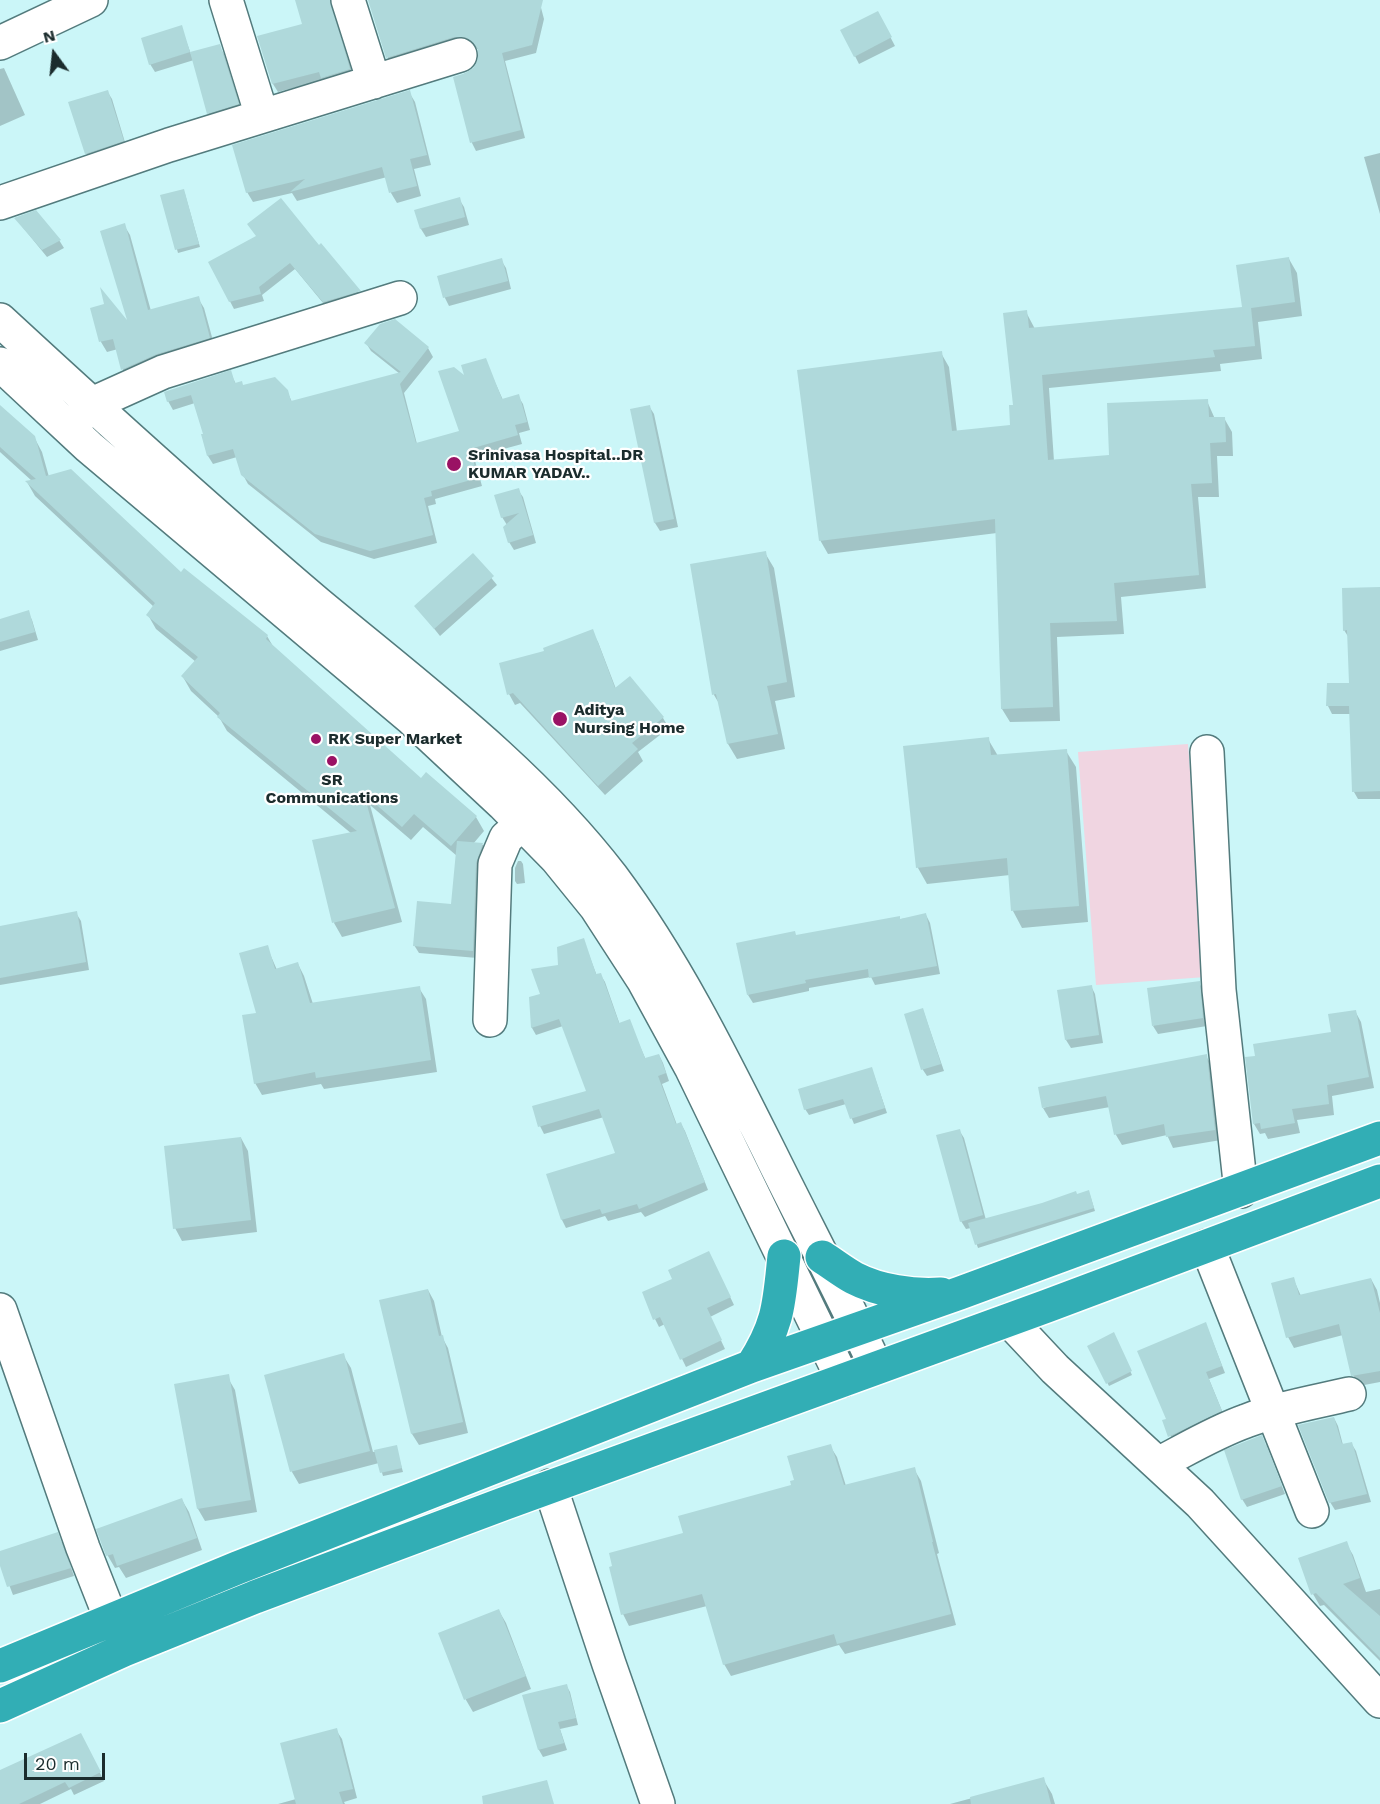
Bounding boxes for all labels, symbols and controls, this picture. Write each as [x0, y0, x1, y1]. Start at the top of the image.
north arrow [24, 24, 84, 84]
text: N [41, 25, 57, 47]
place label: Srinivasa Hospital..DR KUMAR YADAV.. [468, 445, 643, 483]
marker: Srinivasa Hospital..DR KUMAR YADAV.. [445, 455, 463, 473]
place label: Aditya Nursing Home [574, 700, 685, 738]
marker: Aditya Nursing Home [551, 710, 569, 728]
place label: RK Super Market [328, 729, 462, 749]
marker: RK Super Market [309, 732, 323, 746]
marker: SR Communications [325, 754, 339, 768]
place label: SR Communications [266, 770, 398, 808]
scale bar [27, 1741, 108, 1779]
text: 20 m [35, 1753, 80, 1774]

